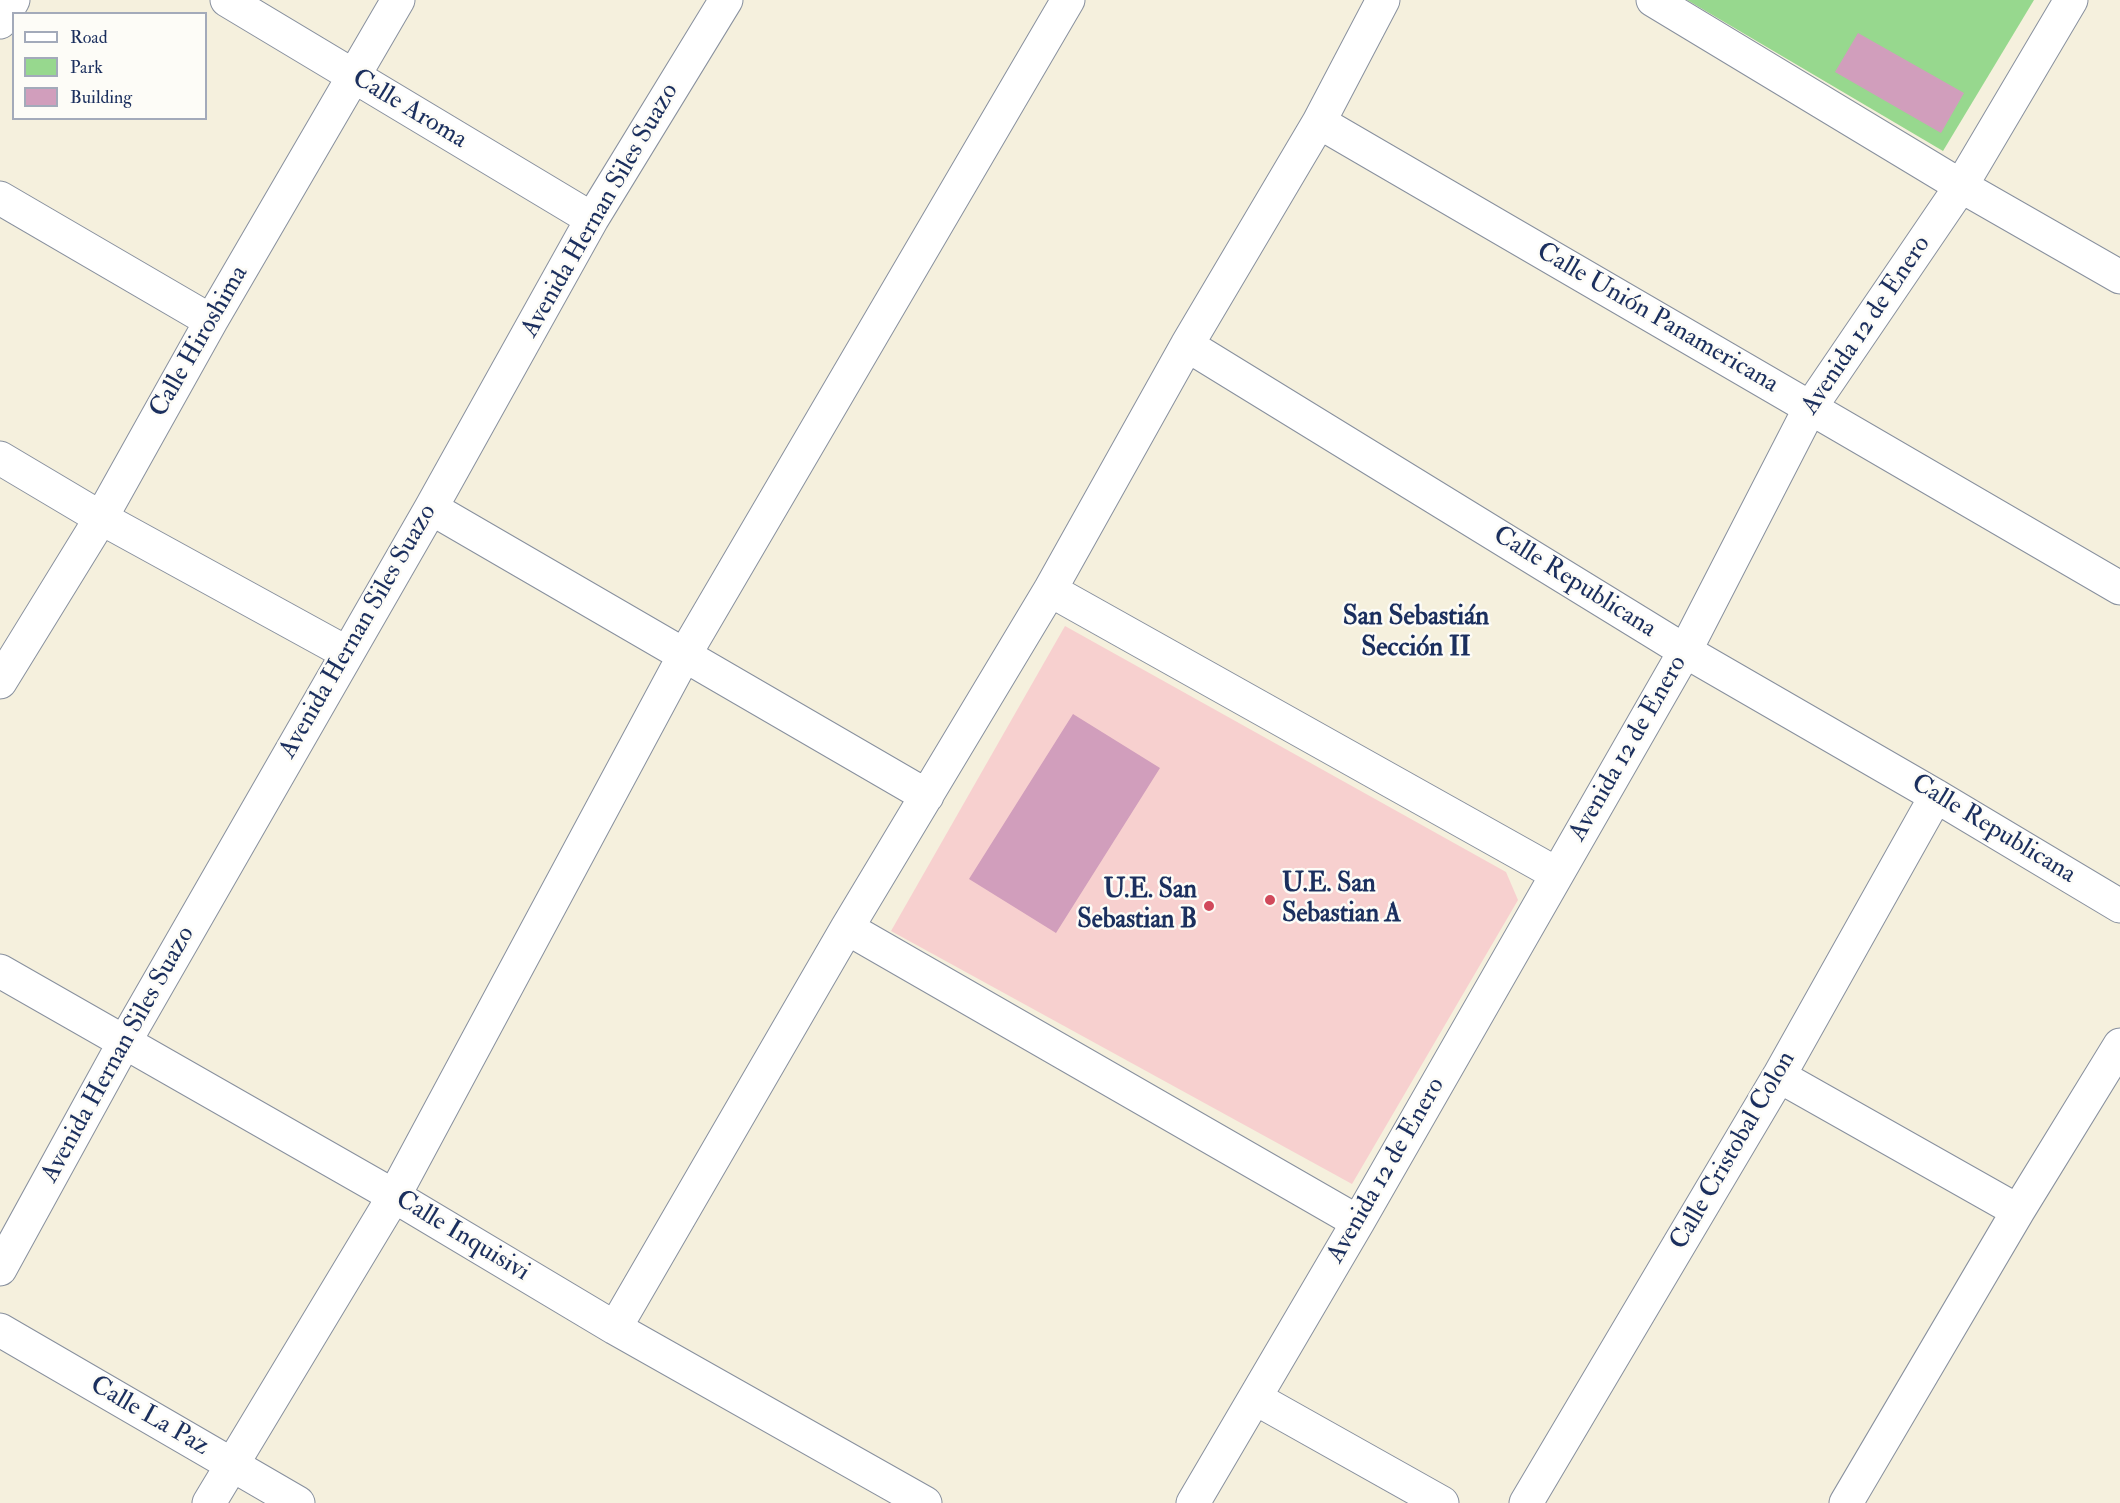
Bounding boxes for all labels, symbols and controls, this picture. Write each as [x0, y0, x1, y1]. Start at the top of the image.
legend [12, 12, 207, 120]
text: Road [70, 26, 108, 49]
text: Park [70, 56, 103, 79]
street label: Calle Aroma [346, 63, 472, 157]
street label: Avenida Hernan Siles Suazo [515, 78, 687, 344]
text: Building [70, 86, 132, 109]
street label: Avenida 12 de Enero [1796, 231, 1938, 421]
street label: Calle Unión Panamericana [1531, 237, 1783, 401]
street label: Calle Hiroshima [144, 261, 256, 423]
street label: Avenida Hernan Siles Suazo [273, 499, 445, 765]
street label: Calle Republicana [1487, 520, 1661, 646]
district label: San Sebastián Sección II [1343, 602, 1489, 665]
street label: Avenida 12 de Enero [1563, 651, 1695, 847]
street label: Calle Republicana [1905, 769, 2081, 891]
place label: U.E. San Sebastian A [1282, 869, 1401, 930]
place label: U.E. San Sebastian B [1077, 875, 1197, 936]
marker: U.E. San Sebastian A [1263, 893, 1277, 907]
marker: U.E. San Sebastian B [1202, 899, 1216, 913]
street label: Avenida Hernan Siles Suazo [36, 921, 202, 1189]
street label: Calle Cristobal Colon [1665, 1046, 1803, 1256]
street label: Avenida 12 de Enero [1321, 1073, 1453, 1269]
street label: Calle Inquisivi [389, 1185, 535, 1289]
street label: Calle La Paz [84, 1370, 214, 1464]

